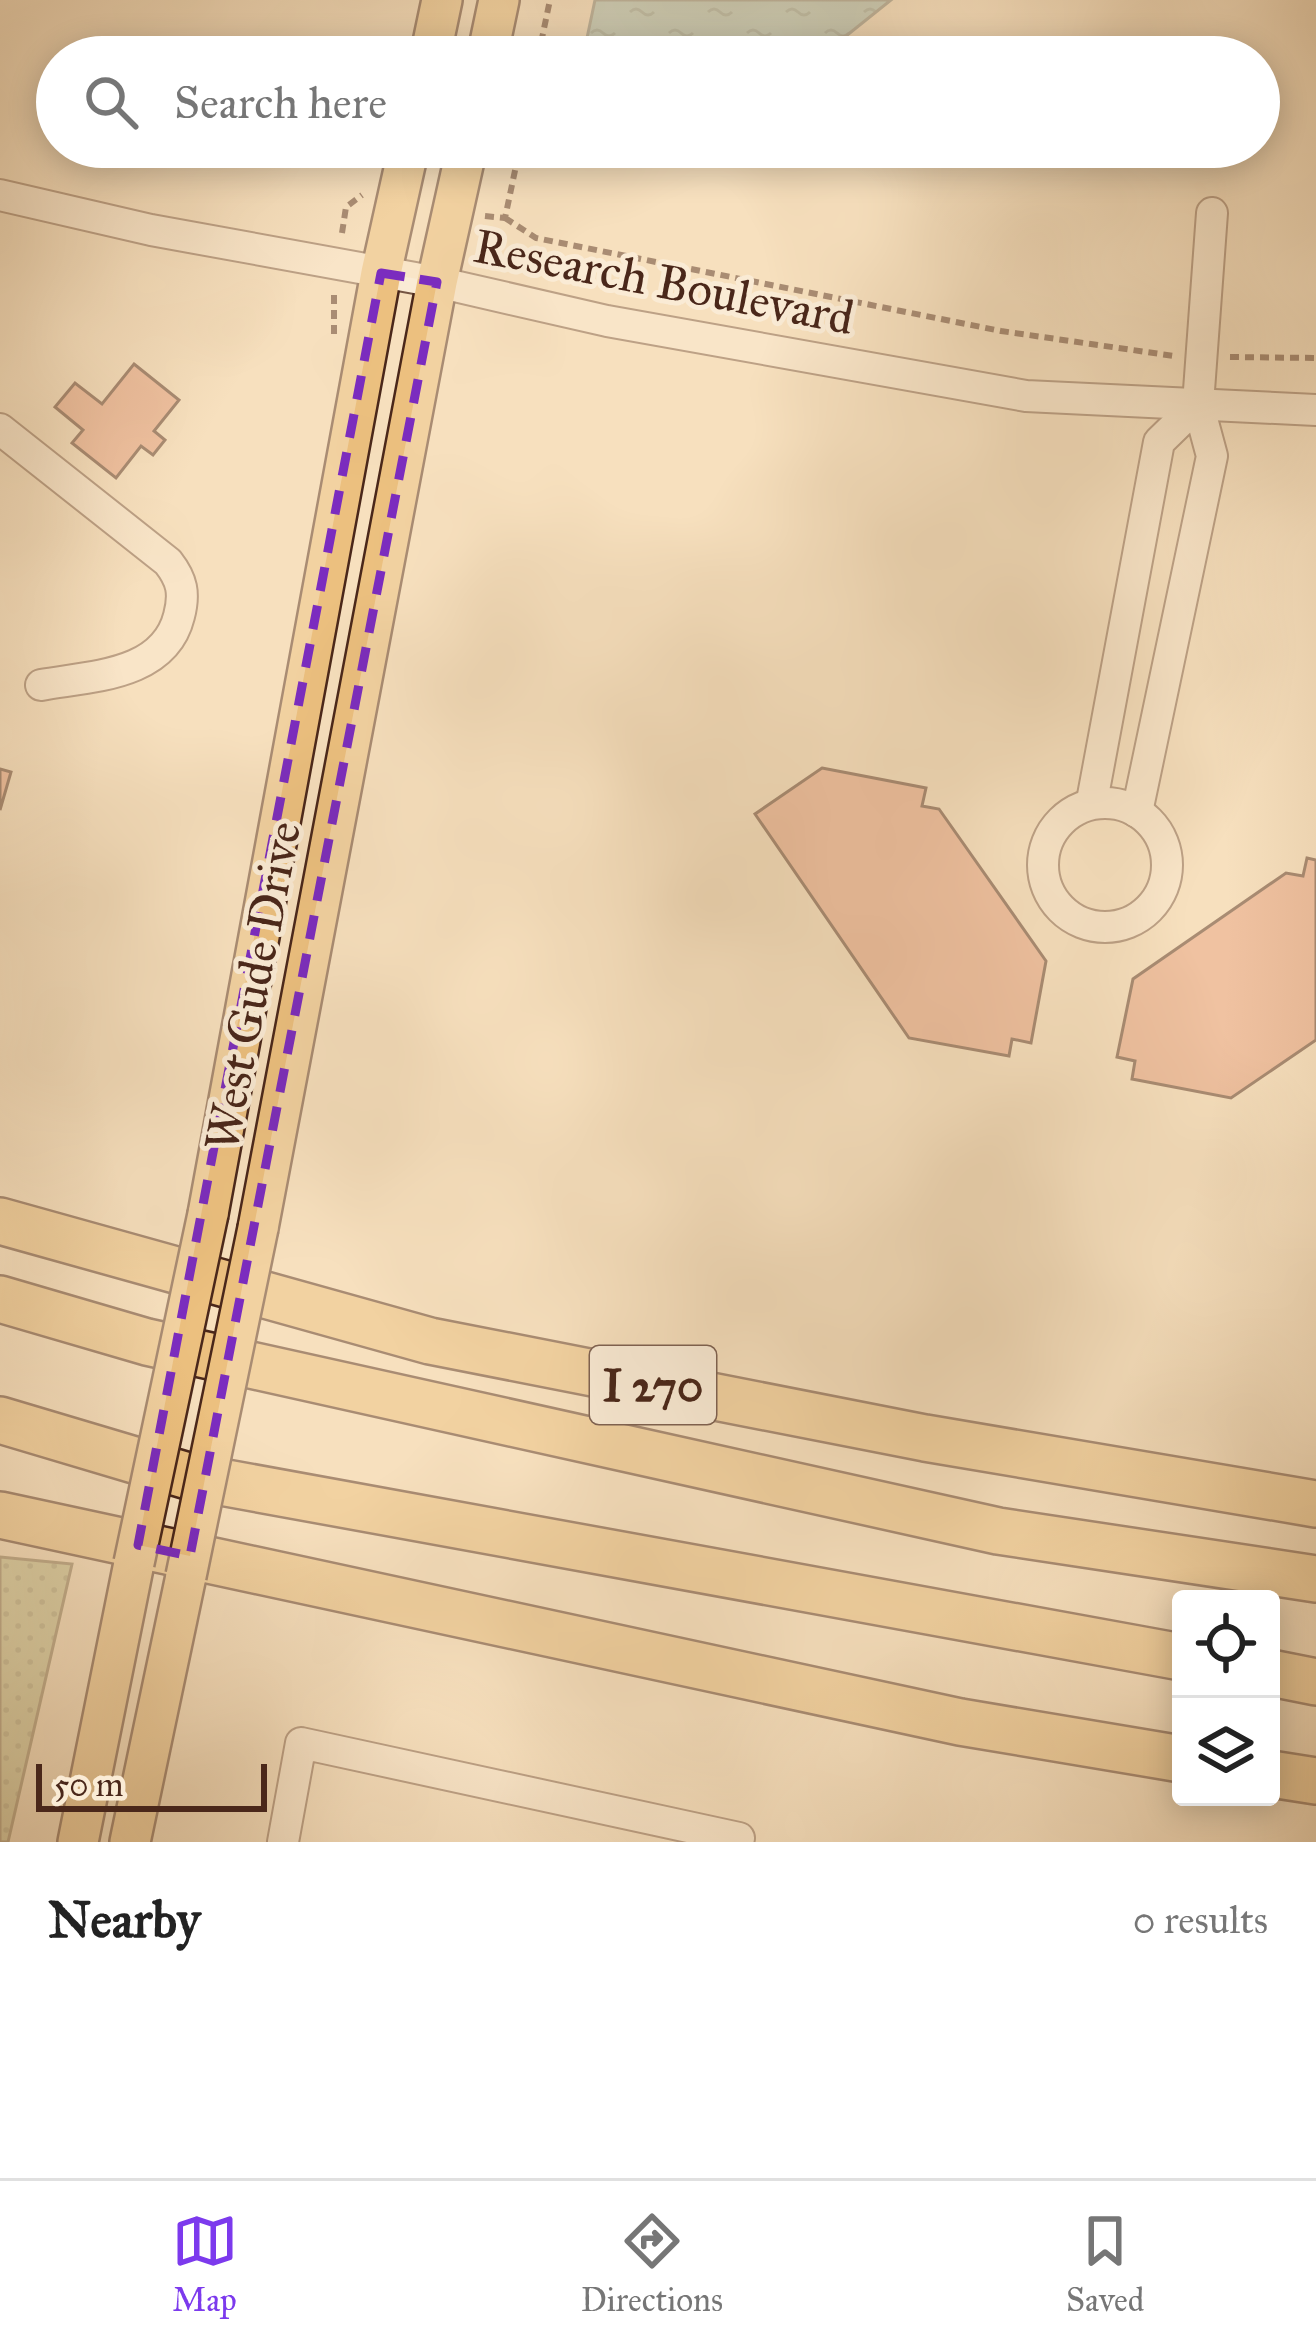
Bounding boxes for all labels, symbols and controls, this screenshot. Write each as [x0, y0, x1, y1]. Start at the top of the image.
search box [36, 36, 1280, 168]
icon: search [78, 69, 144, 135]
text: Search here [174, 75, 387, 130]
street label: Research Boulevard [469, 216, 859, 347]
street label: West Gude Drive [192, 816, 313, 1156]
road number: I 270 [590, 1346, 716, 1424]
map controls [1172, 1590, 1280, 1806]
button: locate [1172, 1590, 1280, 1698]
button: layers [1172, 1698, 1280, 1806]
scale bar [36, 1758, 267, 1811]
text: 50 m [54, 1765, 123, 1805]
text: Nearby [48, 1889, 200, 1951]
text: 0 results [1133, 1896, 1268, 1944]
tab: Map [172, 2208, 238, 2320]
tab: Directions [581, 2208, 723, 2320]
tab: Saved [1066, 2208, 1144, 2320]

